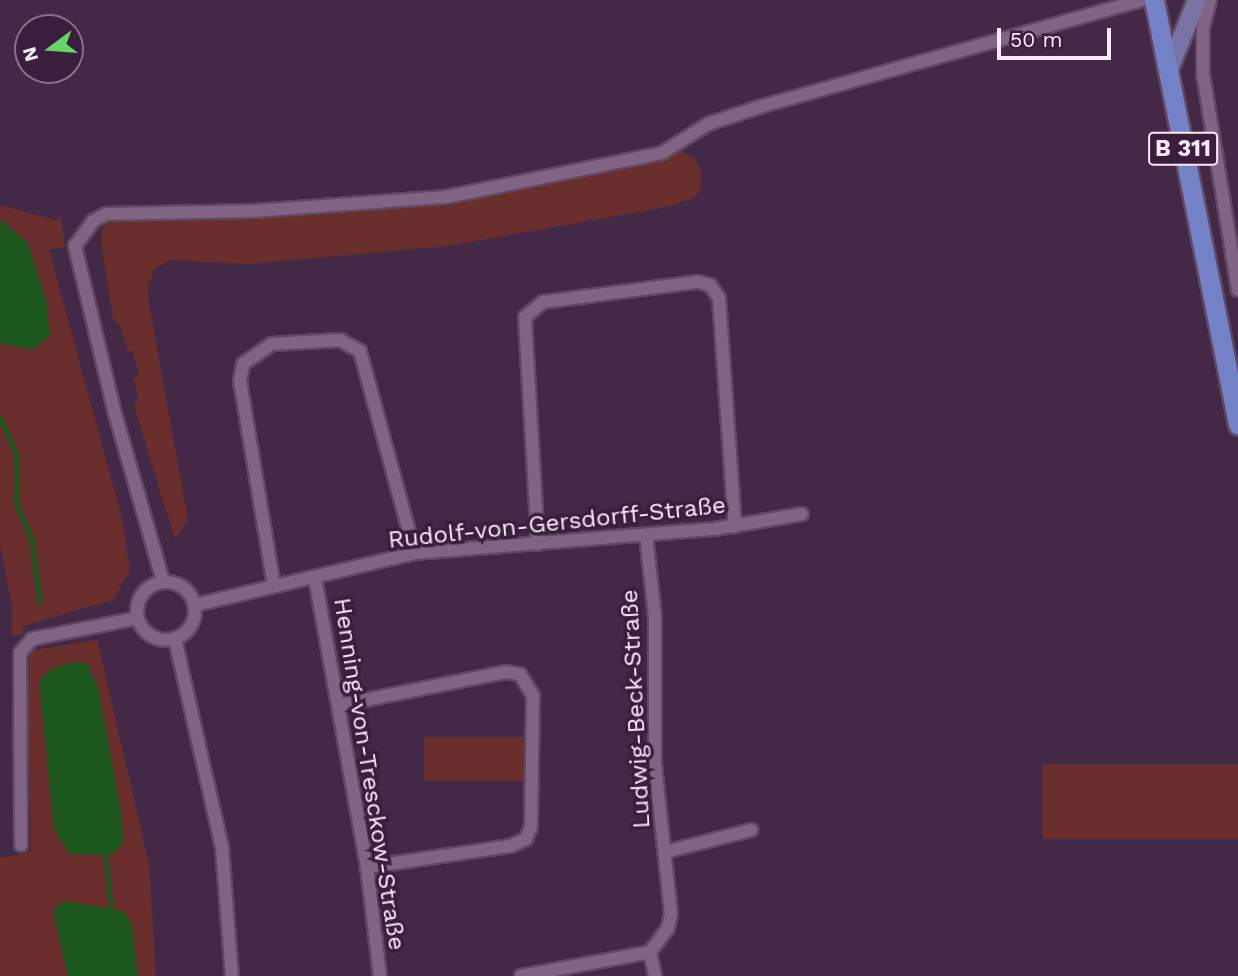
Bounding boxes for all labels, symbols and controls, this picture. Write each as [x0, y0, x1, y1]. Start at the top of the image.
north arrow [14, 14, 84, 84]
scale bar [1000, 14, 1114, 58]
text: 50 m [1010, 27, 1062, 52]
text: N [17, 44, 43, 64]
road number: B 311 [1148, 130, 1218, 168]
street label: Rudolf-von-Gersdorff-Straße [387, 491, 727, 555]
street label: Ludwig-Beck-Straße [615, 589, 657, 829]
street label: Henning-von-Tresckow-Straße [327, 596, 411, 952]

